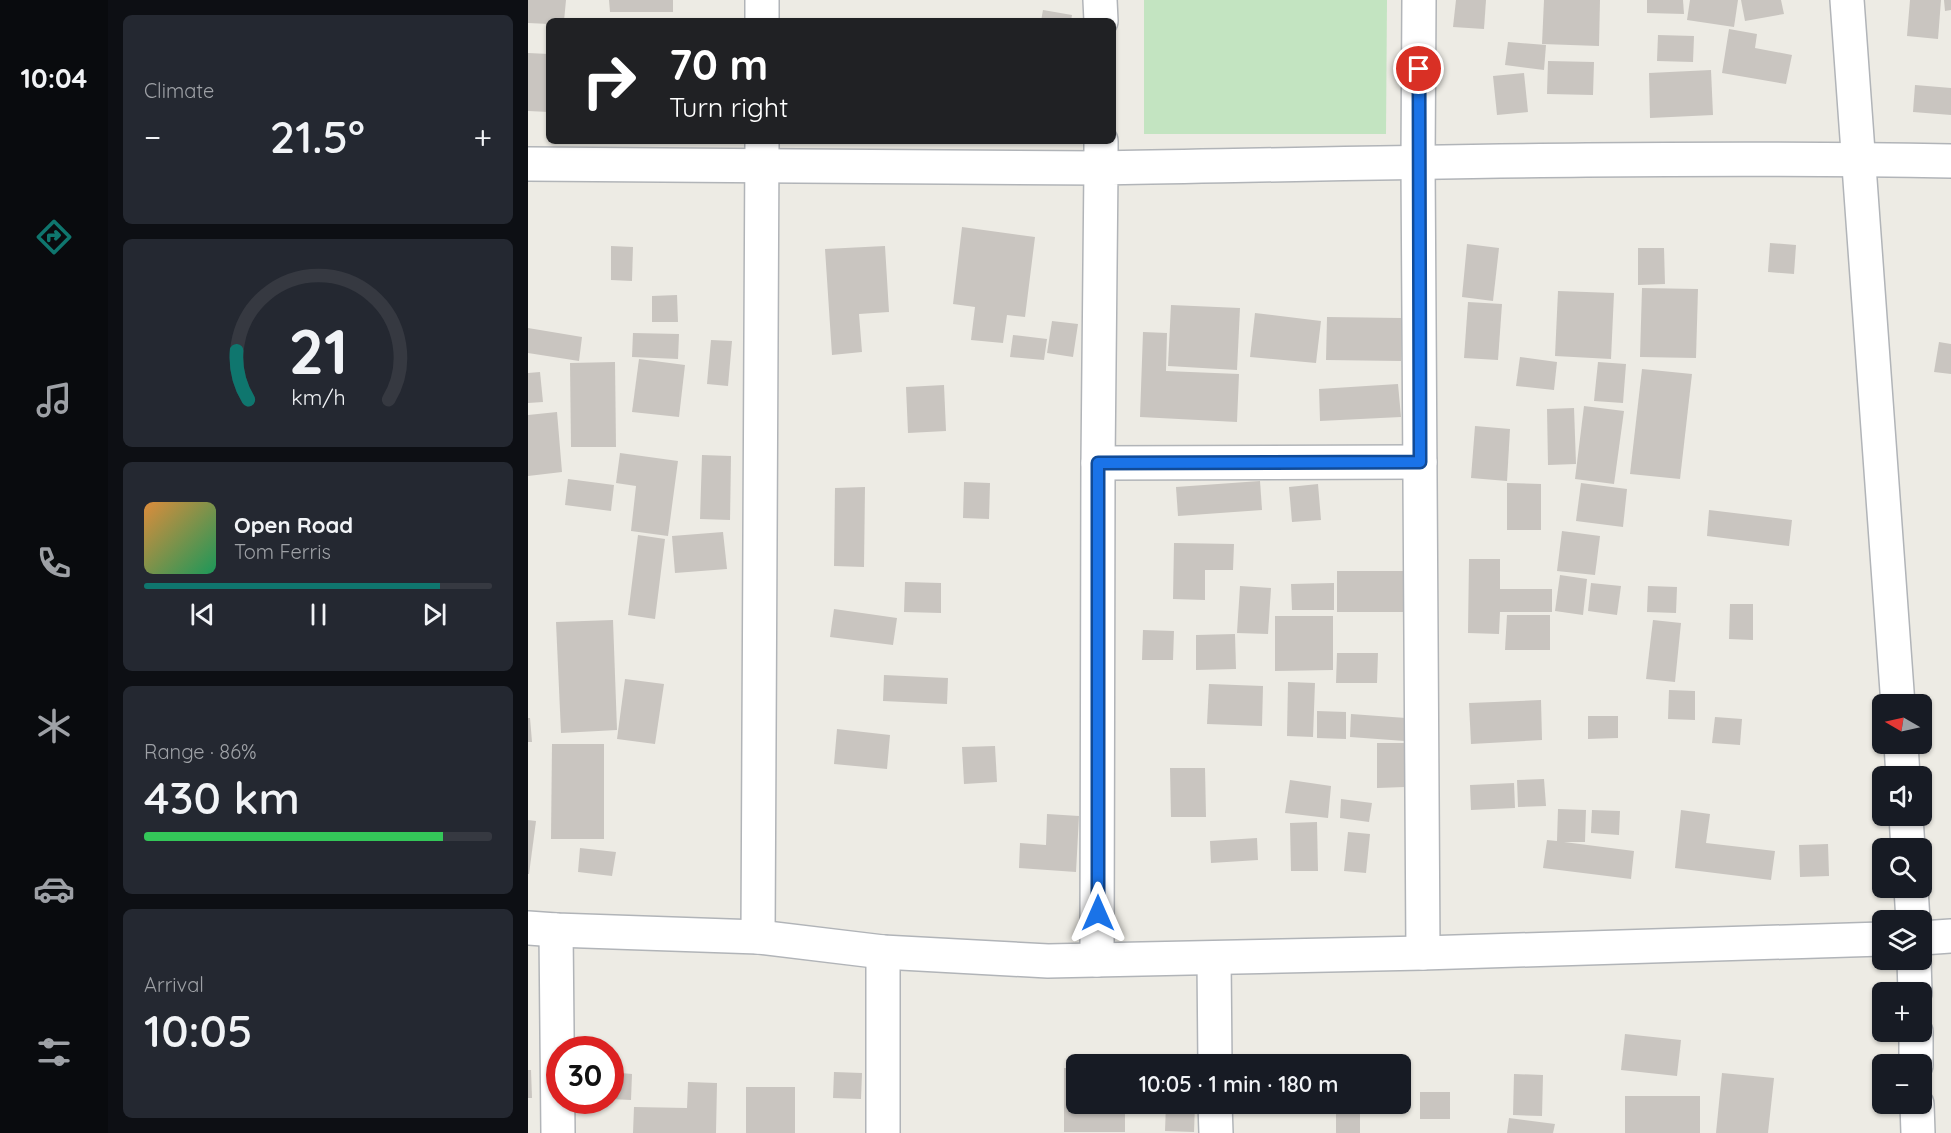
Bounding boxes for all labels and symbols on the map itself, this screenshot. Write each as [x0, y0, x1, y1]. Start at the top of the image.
pin [1393, 43, 1444, 94]
north arrow [1872, 694, 1932, 754]
position arrow [1066, 881, 1130, 945]
speed limit sign: 30 [546, 1036, 624, 1114]

